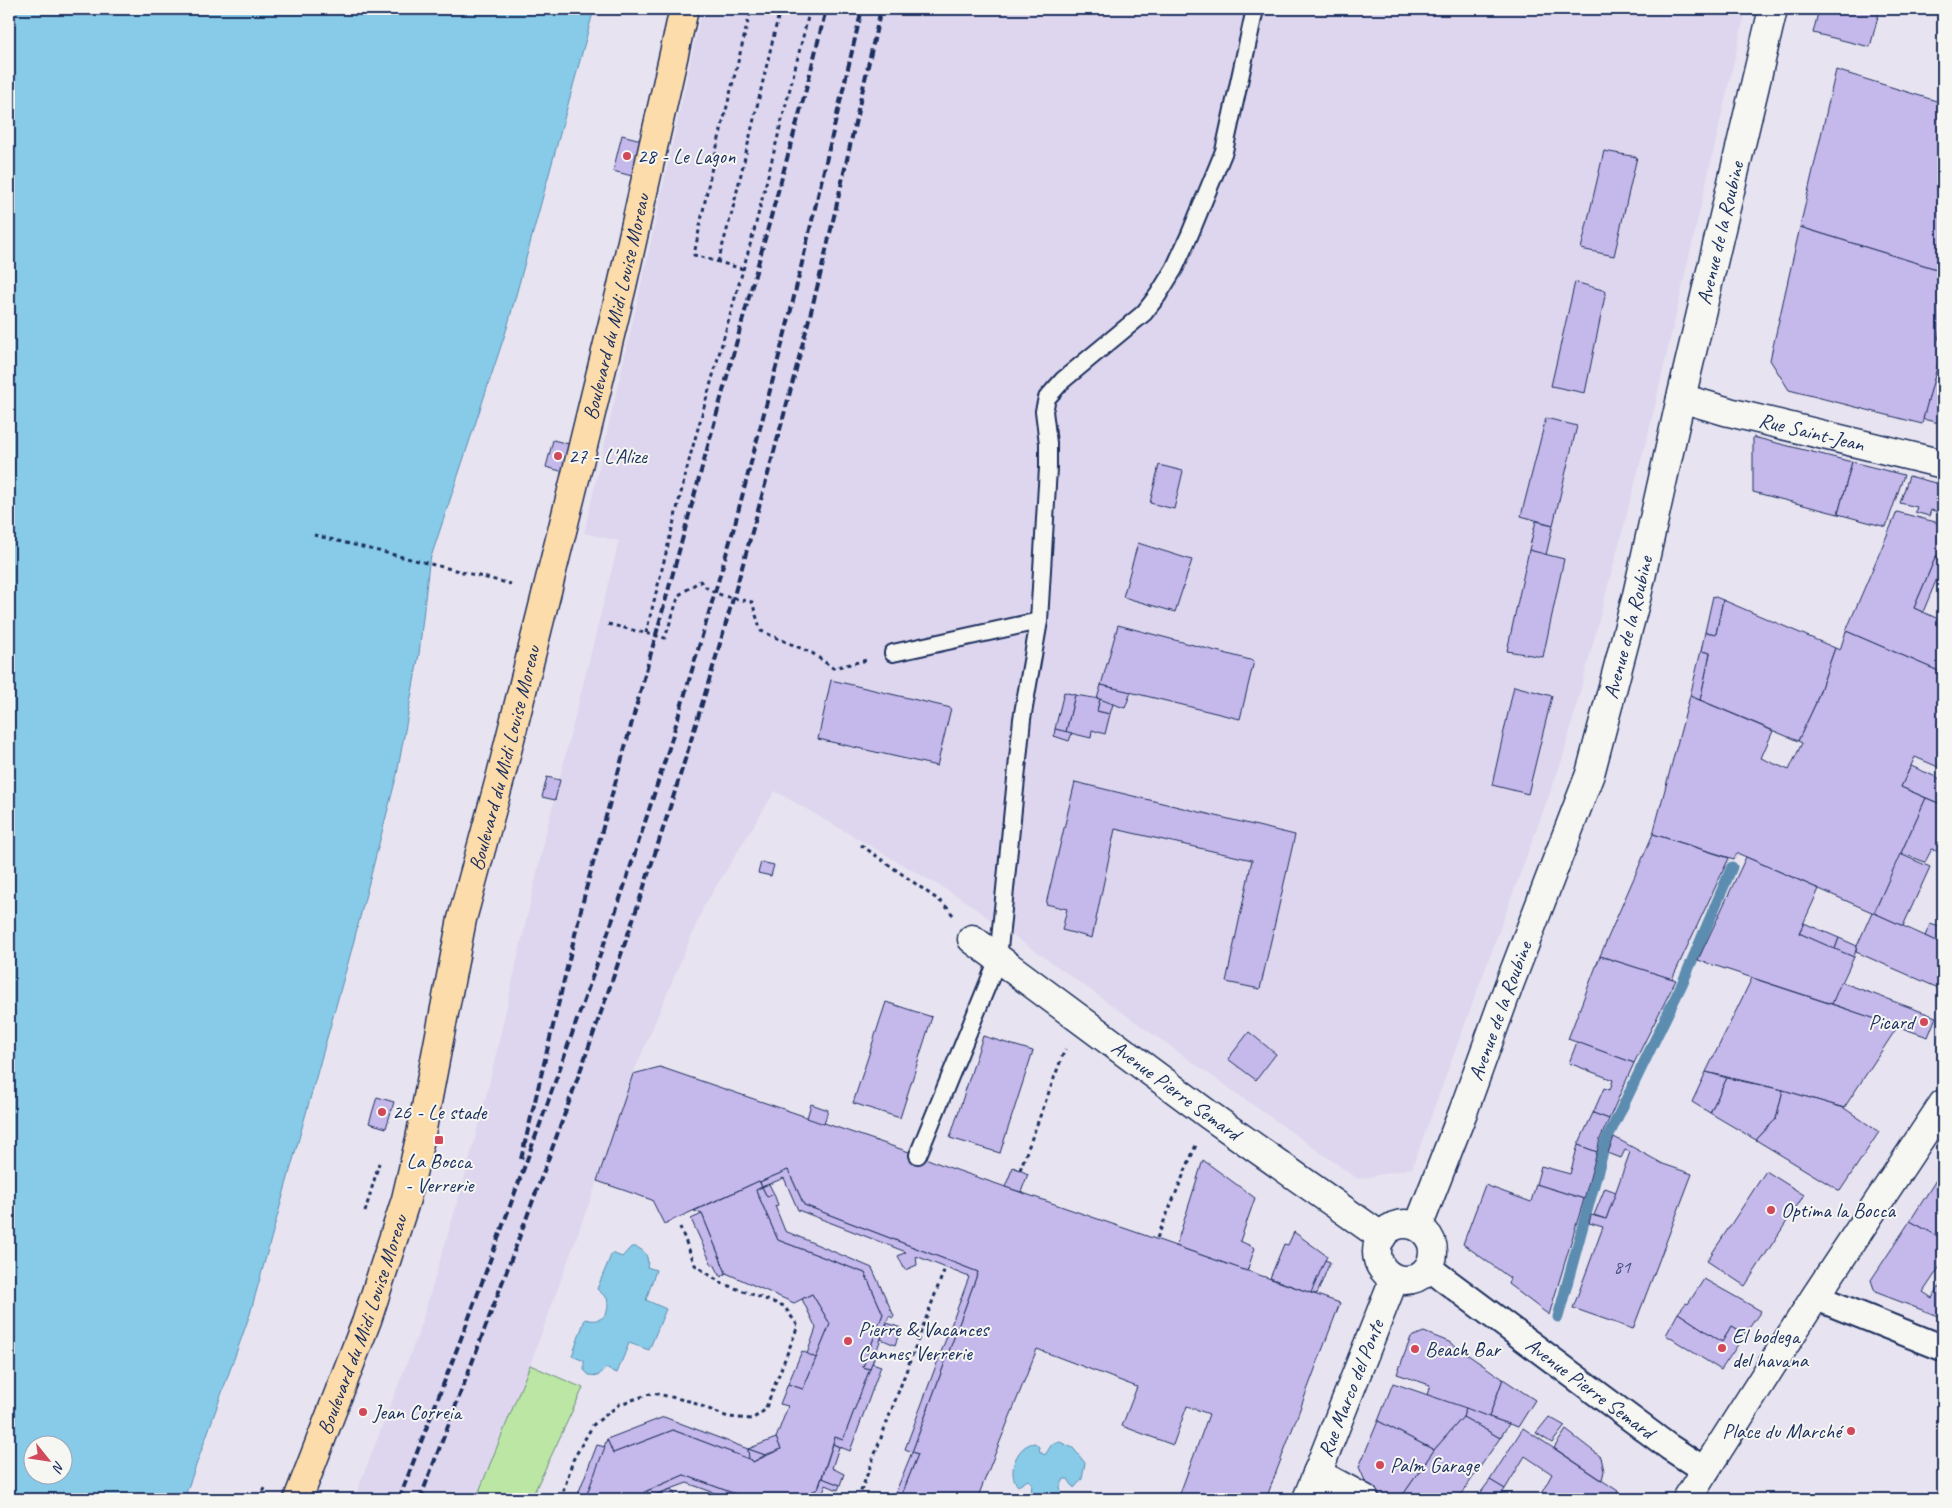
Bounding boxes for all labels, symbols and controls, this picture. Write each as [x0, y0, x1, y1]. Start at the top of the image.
place label: 28 - Le Lagon [637, 143, 736, 169]
marker: 28 - Le Lagon [621, 150, 633, 162]
street label: Avenue de la Roubine [1691, 158, 1750, 307]
street label: Boulevard du Midi Louise Moreau [577, 190, 656, 422]
street label: Rue Saint-Jean [1756, 407, 1867, 458]
place label: 27 - L'Alize [568, 443, 648, 469]
marker: 27 - L'Alize [552, 450, 564, 462]
street label: Avenue de la Roubine [1597, 552, 1659, 702]
street label: Boulevard du Midi Louise Moreau [463, 642, 546, 873]
street label: Avenue de la Roubine [1462, 937, 1538, 1084]
place label: Picard [1868, 1009, 1917, 1035]
marker: Picard [1918, 1016, 1930, 1028]
street label: Avenue Pierre Semard [1106, 1034, 1249, 1148]
place label: 26 - Le stade [392, 1099, 488, 1125]
marker: 26 - Le stade [376, 1106, 388, 1118]
marker: La Bocca - Verrerie [433, 1134, 445, 1146]
place label: La Bocca - Verrerie [405, 1148, 476, 1198]
place label: Optima la Bocca [1781, 1197, 1896, 1223]
marker: Optima la Bocca [1765, 1204, 1777, 1216]
street label: Boulevard du Midi Louise Moreau [311, 1210, 413, 1438]
house number: 81 [1613, 1255, 1632, 1279]
street label: Rue Marco del Ponte [1312, 1314, 1390, 1461]
place label: Pierre & Vacances Cannes Verrerie [858, 1316, 990, 1366]
place label: El bodega del havana [1732, 1323, 1810, 1373]
street label: Avenue Pierre Semard [1521, 1332, 1663, 1447]
marker: Pierre & Vacances Cannes Verrerie [842, 1335, 854, 1347]
place label: Beach Bar [1425, 1336, 1502, 1362]
marker: El bodega del havana [1716, 1342, 1728, 1354]
marker: Beach Bar [1409, 1343, 1421, 1355]
place label: Jean Correia [372, 1399, 463, 1425]
marker: Jean Correia [357, 1406, 369, 1418]
place label: Place du Marché [1722, 1418, 1844, 1444]
marker: Place du Marché [1845, 1425, 1857, 1437]
north arrow [22, 1436, 72, 1486]
place label: Palm Garage [1390, 1452, 1481, 1478]
text: N [48, 1458, 68, 1476]
marker: Palm Garage [1374, 1459, 1386, 1471]

